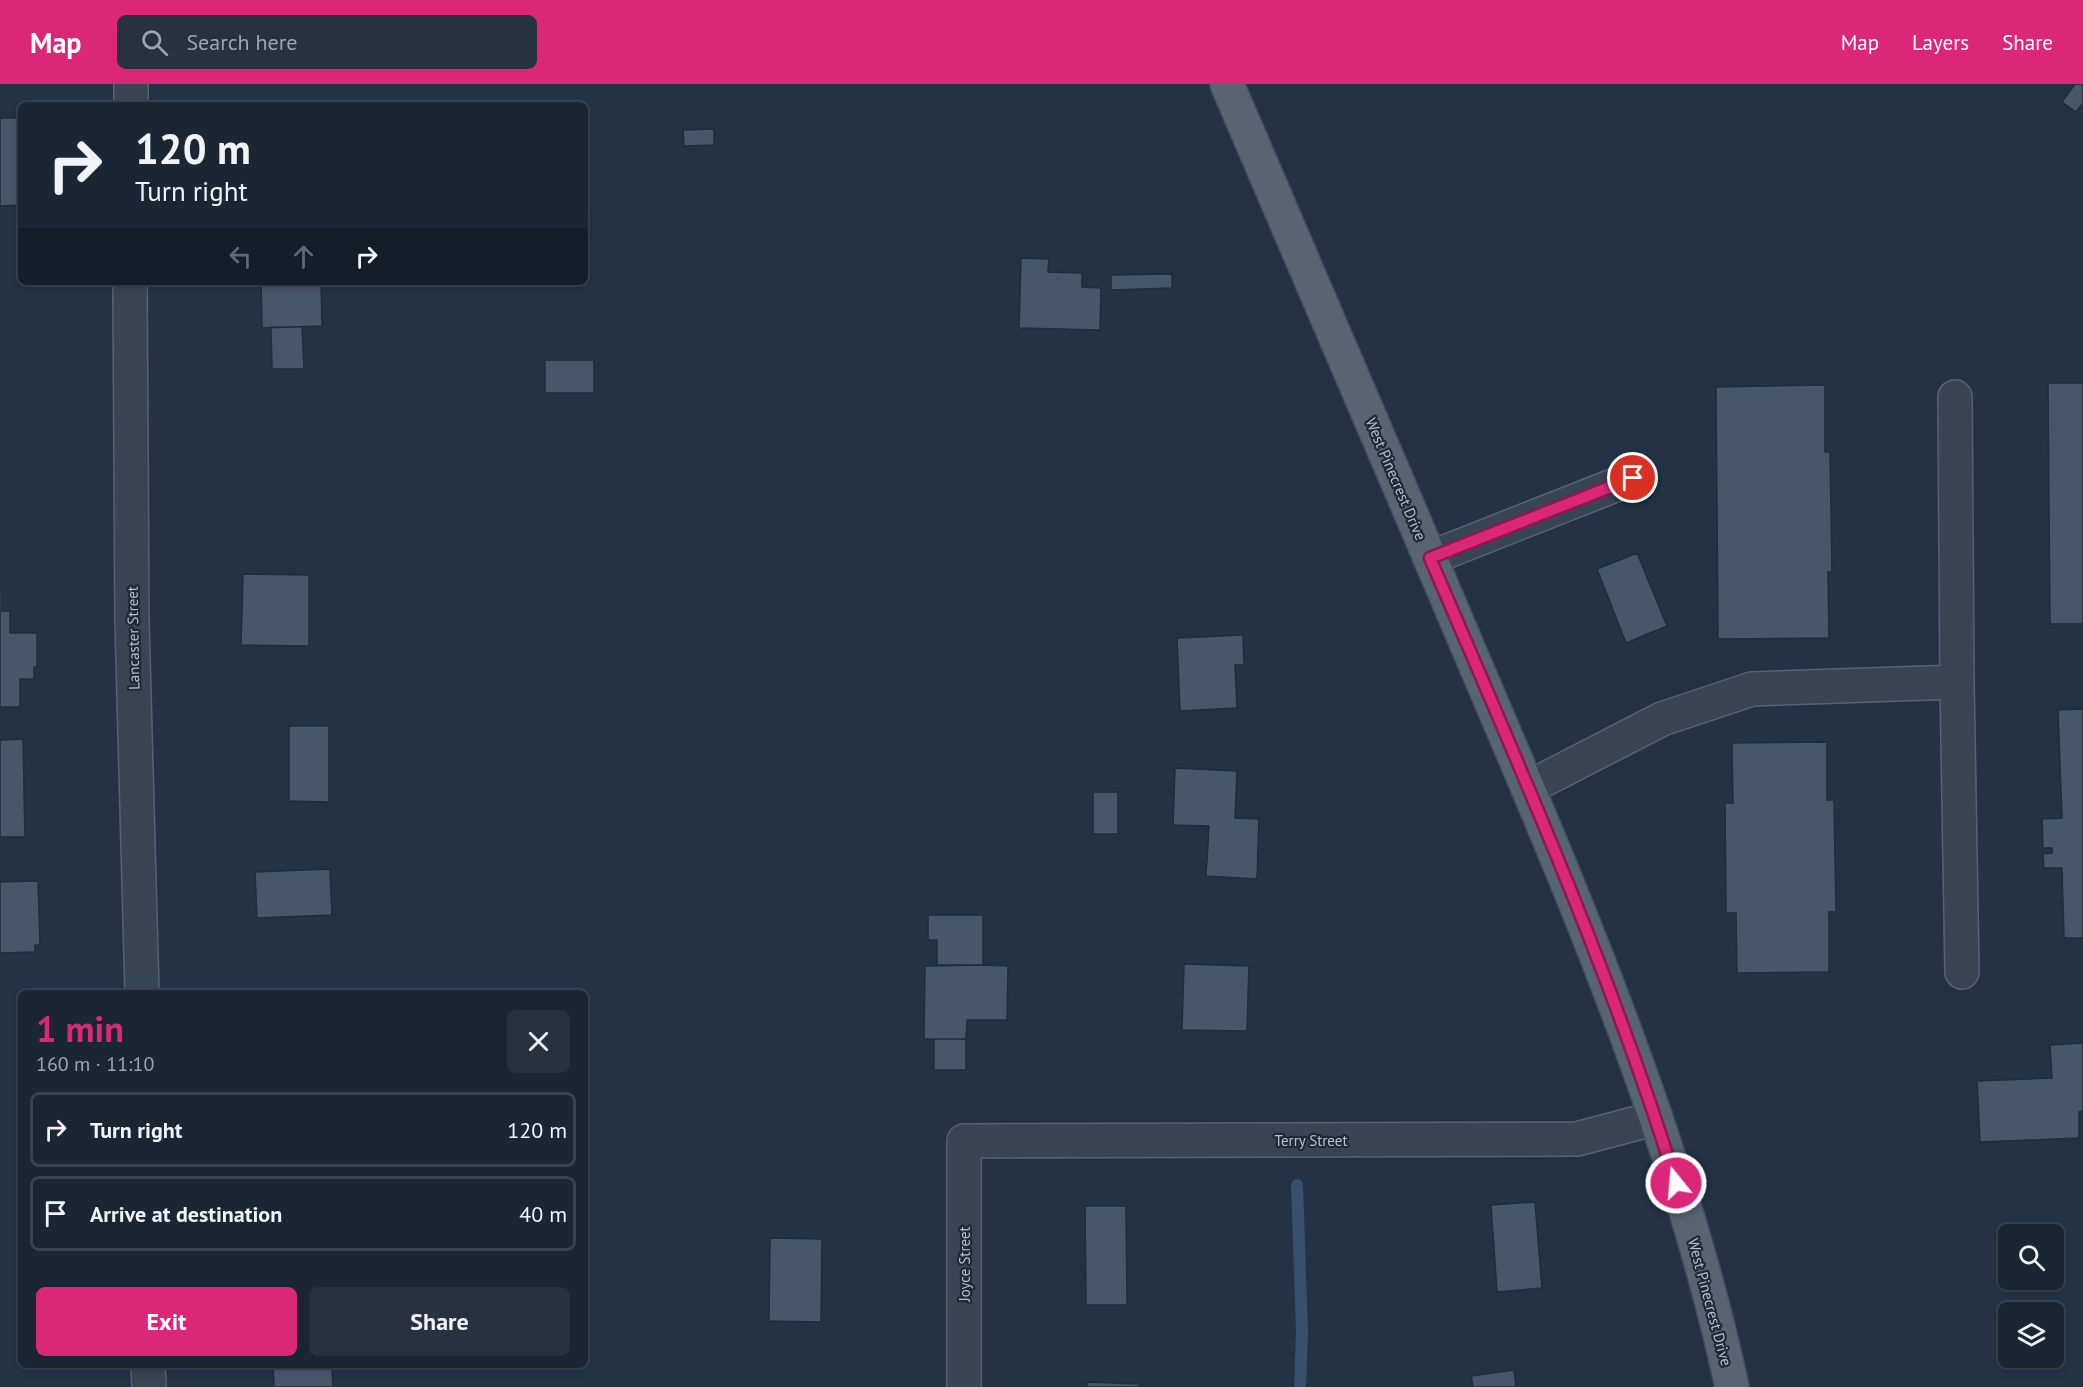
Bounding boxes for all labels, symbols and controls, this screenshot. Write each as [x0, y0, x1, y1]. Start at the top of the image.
search box [117, 15, 537, 69]
text: Map [30, 24, 81, 61]
icon: search [138, 26, 171, 59]
text: Search here [186, 28, 297, 56]
text: Map [1841, 29, 1879, 56]
text: Layers [1912, 29, 1969, 56]
text: Share [2002, 29, 2053, 56]
text: 120 m [135, 121, 251, 176]
icon: right [36, 126, 114, 204]
text: Turn right [135, 174, 248, 208]
icon: left [224, 240, 257, 273]
icon: ahead [287, 240, 320, 273]
icon: right [350, 240, 383, 273]
street label: West Pinecrest Drive [1362, 415, 1430, 543]
pin [1607, 452, 1658, 503]
icon: arrive [1616, 461, 1649, 494]
street label: Lancaster Street [123, 586, 143, 690]
text: 1 min [36, 1005, 124, 1052]
button: close [507, 1010, 570, 1073]
text: 160 m · 11:10 [36, 1051, 154, 1077]
icon: right [39, 1113, 72, 1146]
text: Turn right [90, 1116, 182, 1144]
text: 120 m [507, 1116, 567, 1144]
street label: Terry Street [1275, 1131, 1348, 1150]
position arrow [1644, 1151, 1708, 1215]
icon: arrive [39, 1197, 72, 1230]
text: Arrive at destination [90, 1200, 282, 1228]
text: 40 m [519, 1200, 567, 1228]
map controls [1998, 1224, 2064, 1368]
button: search [1998, 1224, 2064, 1290]
street label: Joyce Street [955, 1226, 974, 1303]
street label: West Pinecrest Drive [1684, 1236, 1736, 1368]
button: Exit [36, 1287, 297, 1356]
button: Share [309, 1287, 570, 1356]
button: layers [1998, 1302, 2064, 1368]

